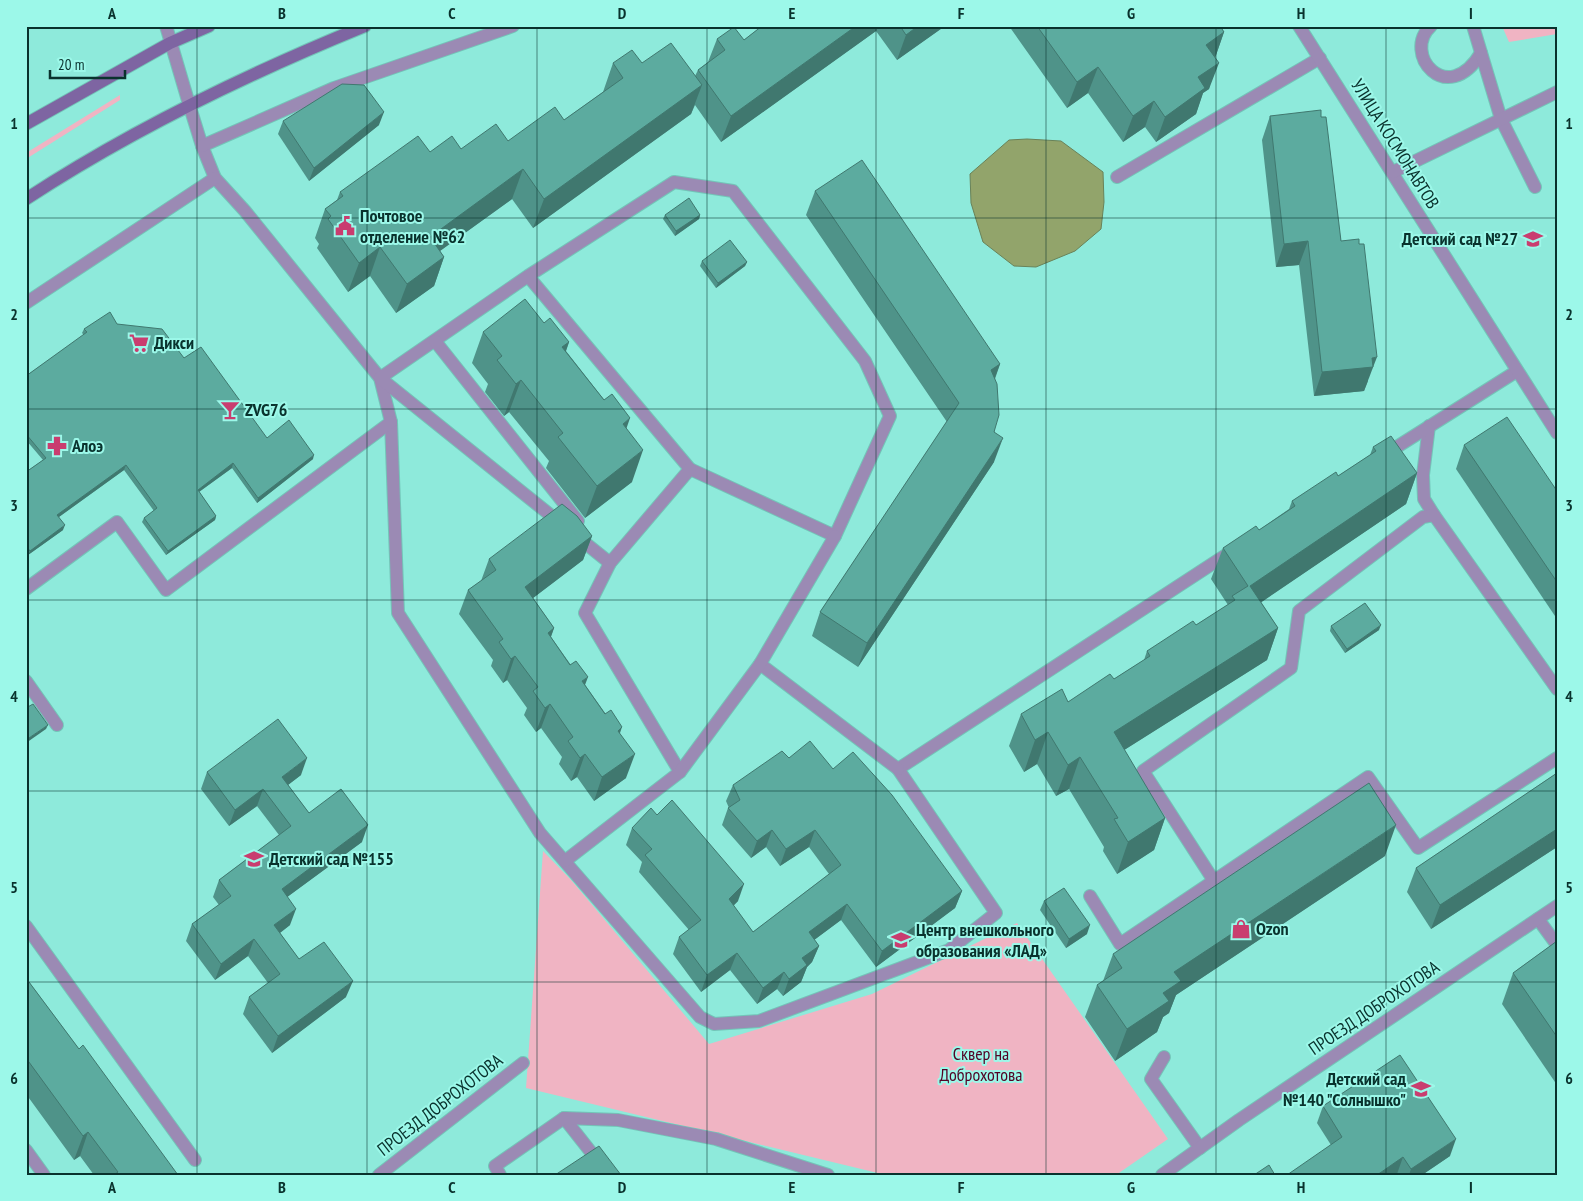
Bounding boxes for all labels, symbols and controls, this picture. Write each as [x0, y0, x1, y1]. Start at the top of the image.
text: A [107, 3, 117, 23]
text: B [278, 3, 286, 23]
text: C [448, 3, 456, 23]
text: D [618, 3, 627, 23]
text: E [789, 3, 796, 23]
text: F [958, 3, 965, 23]
text: G [1127, 3, 1135, 23]
text: H [1297, 3, 1305, 23]
text: I [1469, 3, 1473, 23]
scale bar [50, 48, 125, 80]
text: 20 m [58, 55, 84, 74]
street label: УЛИЦА КОСМОНАВТОВ [1346, 75, 1445, 213]
text: 1 [10, 113, 18, 133]
text: 1 [1565, 113, 1573, 133]
place label: Почтовое отделение №62 [360, 204, 465, 248]
public building icon: Почтовое отделение №62 [334, 215, 356, 237]
place label: Детский сад №27 [1402, 227, 1518, 250]
school or university icon: Детский сад №27 [1522, 228, 1544, 250]
text: 2 [10, 304, 18, 324]
text: 2 [1565, 304, 1573, 324]
place label: Дикси [154, 331, 194, 354]
supermarket icon: Дикси [128, 332, 150, 354]
place label: ZVG76 [245, 398, 287, 421]
bar icon: ZVG76 [219, 399, 241, 421]
place label: Алоэ [71, 434, 103, 457]
pharmacy icon: Алоэ [46, 435, 68, 457]
text: 3 [10, 495, 18, 515]
text: 3 [1565, 495, 1573, 515]
text: 4 [10, 686, 18, 706]
text: 4 [1565, 686, 1573, 706]
place label: Детский сад №155 [269, 847, 394, 870]
school or university icon: Детский сад №155 [243, 848, 265, 870]
text: 5 [10, 877, 18, 897]
text: 5 [1565, 877, 1573, 897]
place label: Ozon [1256, 917, 1289, 940]
place label: Центр внешкольного образования «ЛАД» [916, 918, 1054, 962]
shop icon: Ozon [1230, 918, 1252, 940]
school or university icon: Центр внешкольного образования «ЛАД» [890, 929, 912, 951]
street label: ПРОЕЗД ДОБРОХОТОВА [1304, 955, 1444, 1060]
park label: Сквер на Доброхотова [940, 1042, 1022, 1086]
street label: ПРОЕЗД ДОБРОХОТОВА [372, 1048, 507, 1161]
place label: Детский сад №140 "Солнышко" [1283, 1067, 1406, 1111]
text: 6 [10, 1068, 18, 1088]
text: 6 [1565, 1068, 1573, 1088]
school or university icon: Детский сад №140 "Солнышко" [1410, 1078, 1432, 1100]
text: A [107, 1177, 117, 1197]
text: B [278, 1177, 286, 1197]
text: C [448, 1177, 456, 1197]
text: D [618, 1177, 627, 1197]
text: E [789, 1177, 796, 1197]
text: F [958, 1177, 965, 1197]
text: G [1127, 1177, 1135, 1197]
text: H [1297, 1177, 1305, 1197]
text: I [1469, 1177, 1473, 1197]

